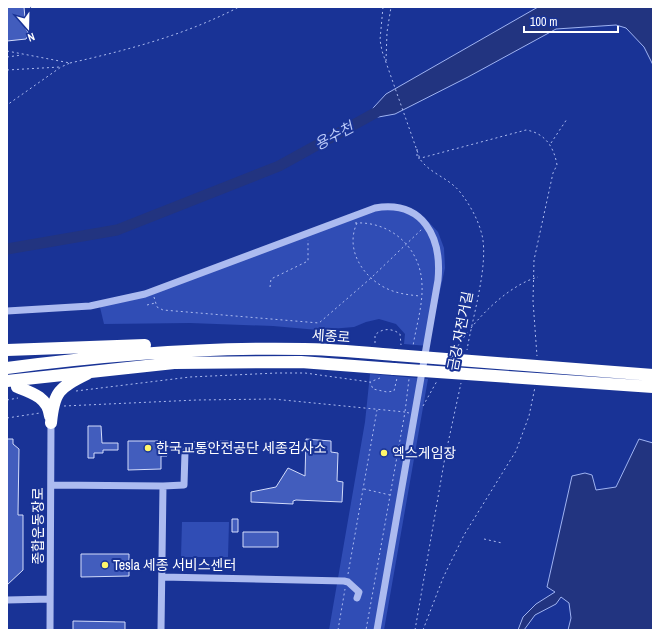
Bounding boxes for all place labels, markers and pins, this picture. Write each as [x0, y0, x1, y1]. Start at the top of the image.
place label: 한국교통안전공단 세종검사소 [156, 439, 327, 457]
marker: 한국교통안전공단 세종검사소 [143, 443, 153, 453]
place label: 엑스게임장 [392, 444, 457, 462]
marker: 엑스게임장 [379, 448, 389, 458]
place label: Tesla 세종 서비스센터 [113, 556, 236, 574]
marker: Tesla 세종 서비스센터 [100, 560, 110, 570]

